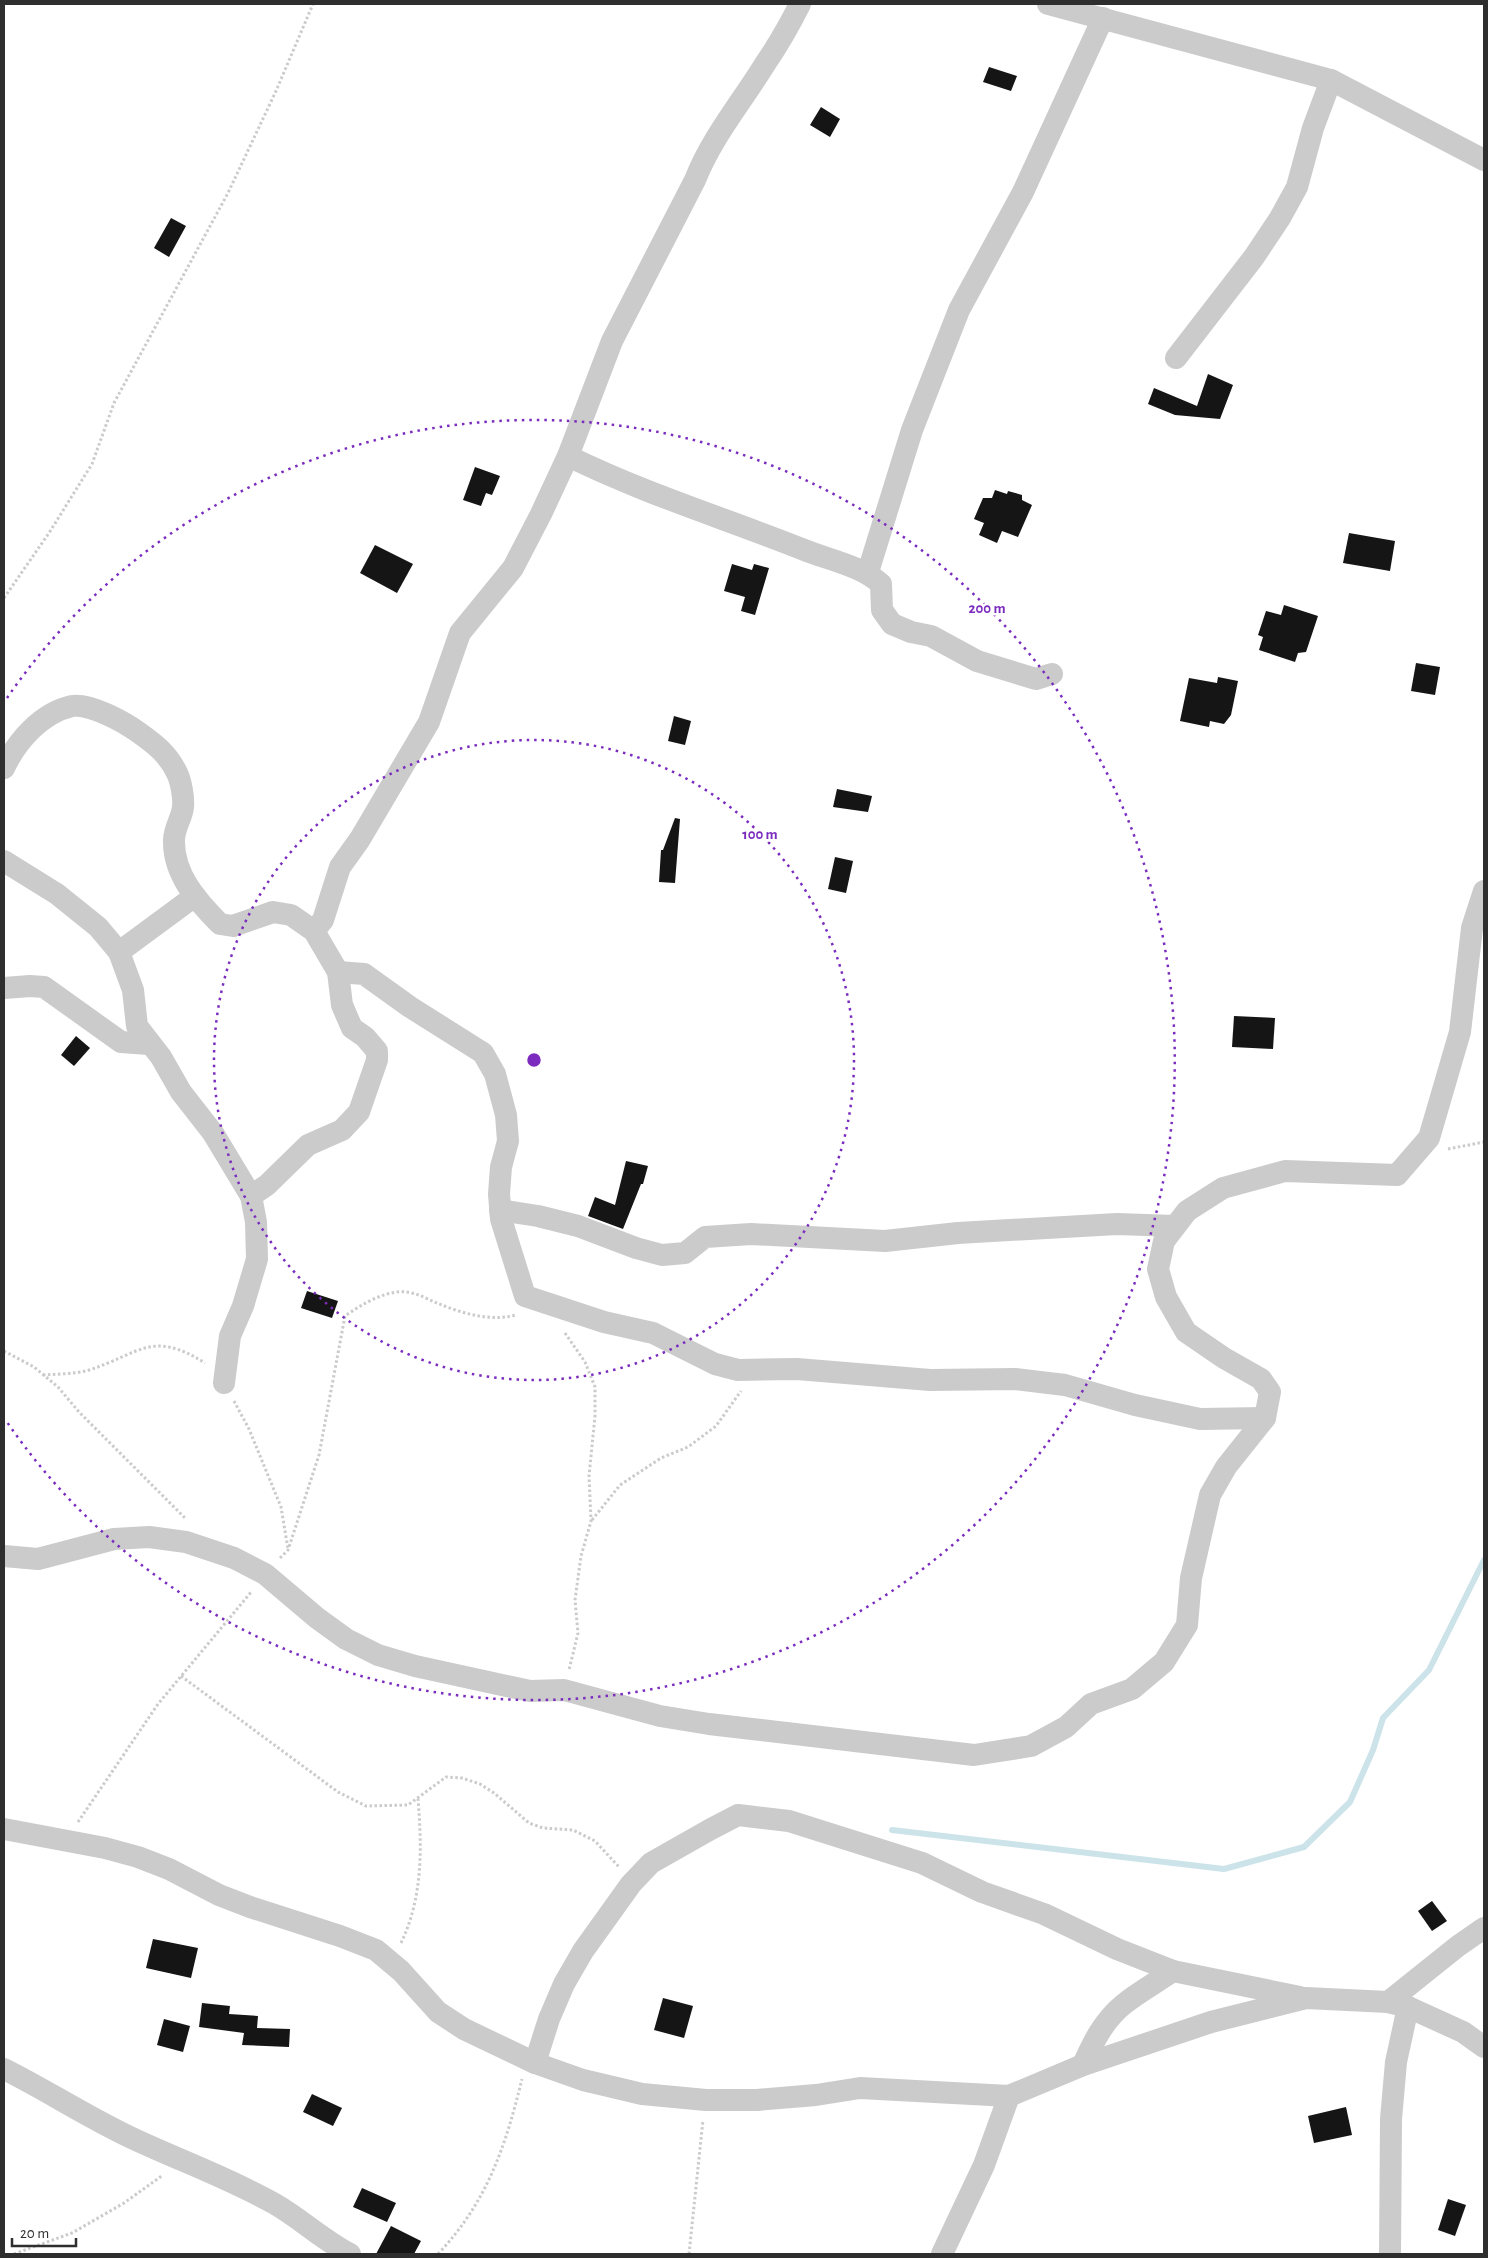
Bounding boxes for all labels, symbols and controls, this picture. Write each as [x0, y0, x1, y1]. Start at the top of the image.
text: 200 m [968, 601, 1006, 616]
text: 100 m [742, 827, 778, 842]
centre of rings [525, 1051, 543, 1069]
scale bar [12, 2216, 76, 2248]
text: 20 m [20, 2226, 49, 2241]

